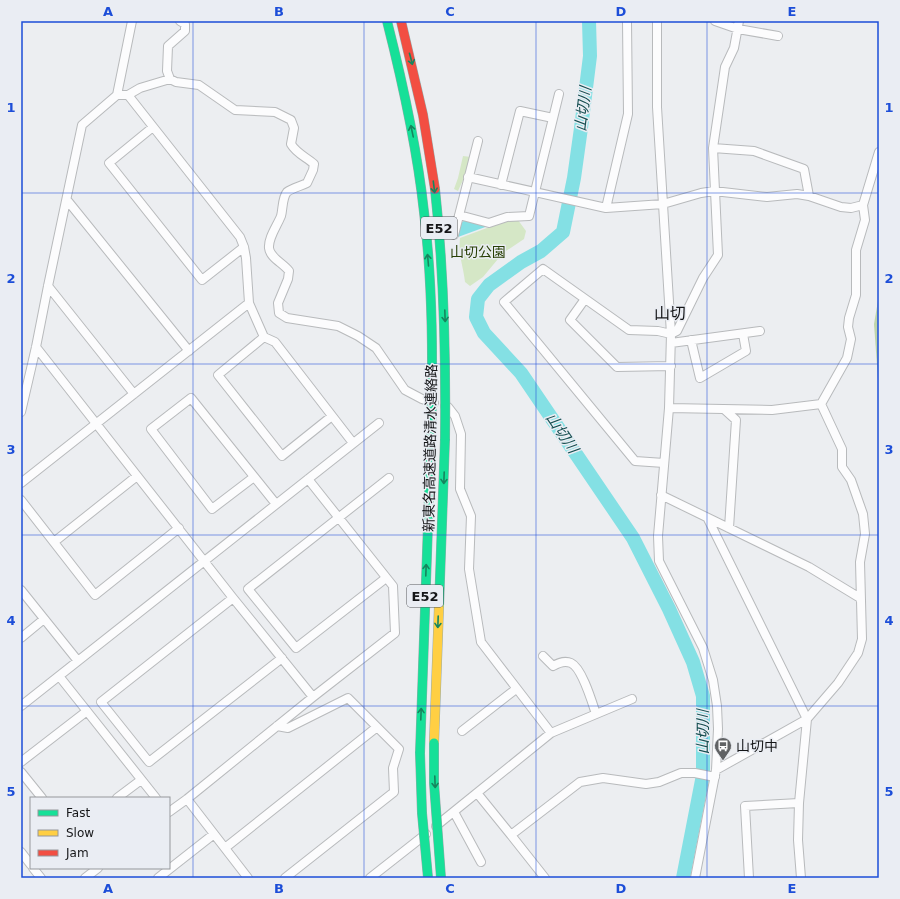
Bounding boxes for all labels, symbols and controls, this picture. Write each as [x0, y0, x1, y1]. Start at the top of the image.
text: A [103, 4, 113, 19]
text: B [274, 4, 284, 19]
text: C [445, 4, 455, 19]
text: D [616, 4, 627, 19]
text: E [788, 4, 796, 19]
one-way arrow [408, 52, 415, 65]
water label: 山切川 [571, 84, 595, 132]
text: 1 [6, 100, 16, 115]
text: 1 [884, 100, 894, 115]
one-way arrow [408, 125, 416, 138]
one-way arrow [430, 180, 438, 193]
road number: E52 [421, 217, 457, 239]
park label: 山切公園 [450, 244, 506, 260]
one-way arrow [425, 254, 432, 267]
text: 2 [6, 271, 16, 286]
text: 2 [884, 271, 894, 286]
district label: 山切 [654, 304, 686, 323]
one-way arrow [441, 309, 448, 322]
street label: 新東名高速道路清水連絡路 [421, 364, 439, 532]
water label: 山切川 [542, 409, 583, 458]
text: 3 [6, 442, 16, 457]
text: 3 [884, 442, 894, 457]
one-way arrow [440, 471, 448, 484]
one-way arrow [423, 564, 430, 577]
road number: E52 [407, 585, 443, 607]
text: 4 [6, 613, 16, 628]
text: 4 [884, 613, 894, 628]
one-way arrow [434, 615, 442, 628]
one-way arrow [418, 708, 425, 721]
water label: 山切川 [694, 708, 712, 755]
bus stop icon: 山切中 [713, 736, 733, 761]
place label: 山切中 [736, 738, 778, 754]
one-way arrow [431, 775, 438, 788]
text: 5 [6, 784, 16, 799]
text: 5 [884, 784, 894, 799]
legend [30, 797, 170, 869]
text: Fast [66, 806, 90, 820]
text: Slow [66, 826, 94, 840]
text: Jam [65, 846, 89, 860]
text: A [103, 881, 113, 896]
text: B [274, 881, 284, 896]
text: C [445, 881, 455, 896]
text: D [616, 881, 627, 896]
text: E [788, 881, 796, 896]

